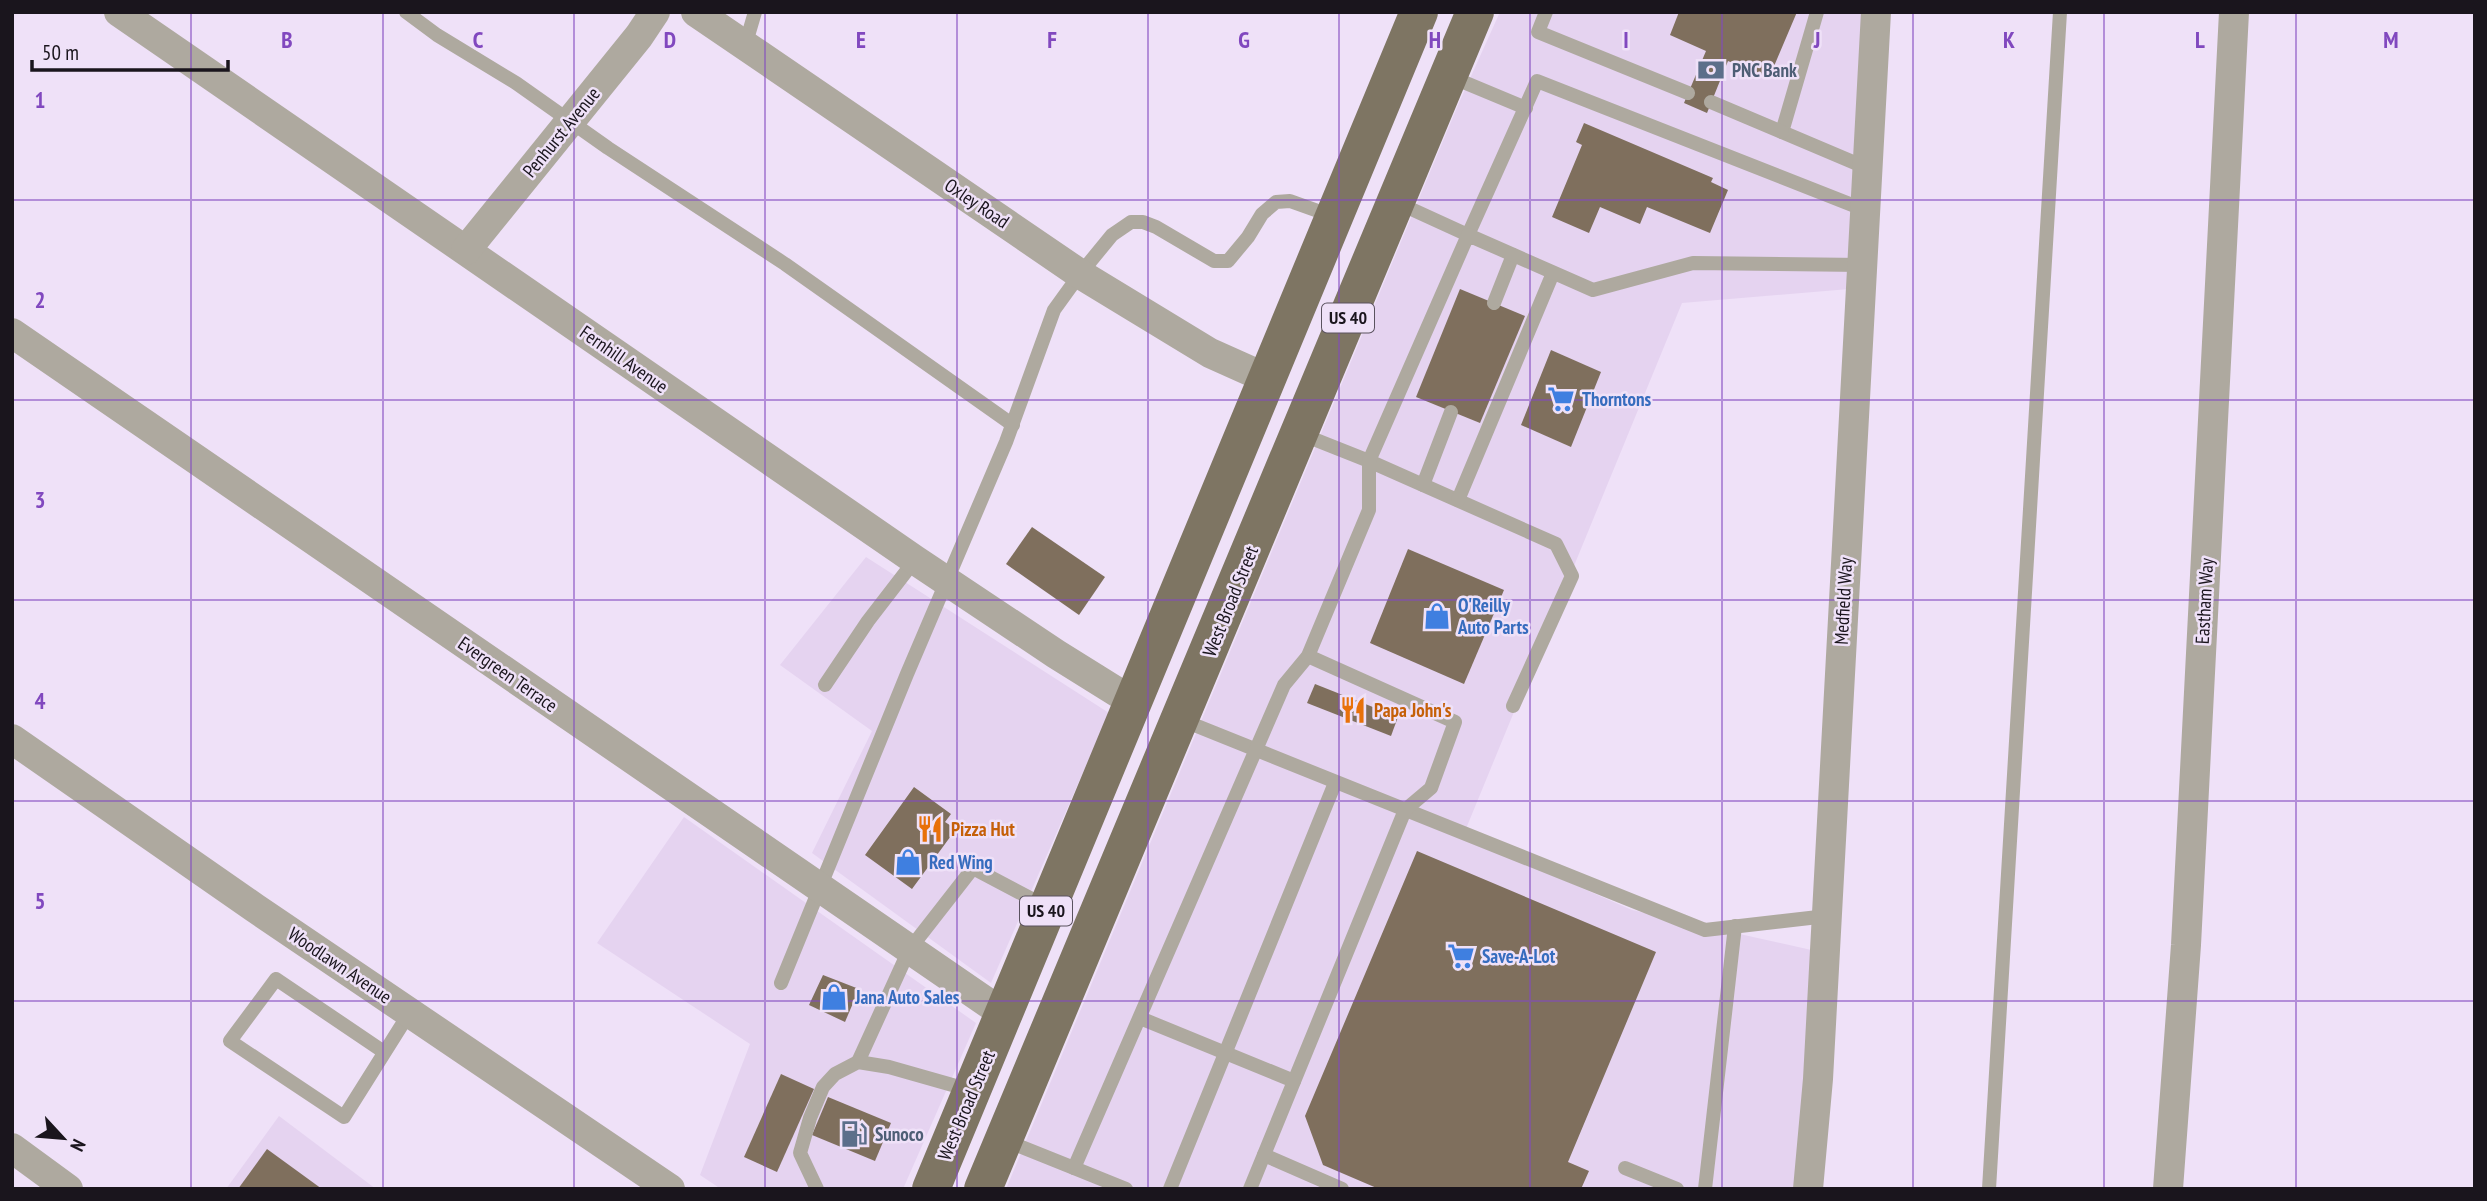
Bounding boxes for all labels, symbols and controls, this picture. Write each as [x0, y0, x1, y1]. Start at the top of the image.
text: B [281, 25, 293, 54]
text: C [473, 25, 484, 54]
text: D [664, 25, 676, 54]
text: E [856, 25, 866, 54]
text: F [1047, 25, 1057, 54]
text: G [1238, 25, 1250, 54]
text: H [1429, 25, 1441, 54]
text: I [1623, 25, 1629, 54]
text: J [1813, 25, 1820, 54]
text: K [2003, 25, 2015, 54]
text: L [2195, 25, 2205, 54]
text: M [2383, 25, 2399, 54]
scale bar [32, 28, 228, 72]
text: 50 m [42, 39, 79, 66]
bank icon: PNC Bank [1696, 55, 1726, 85]
place label: PNC Bank [1732, 58, 1797, 82]
street label: Penhurst Avenue [517, 82, 605, 182]
text: 1 [35, 85, 46, 114]
street label: Oxley Road [940, 173, 1014, 233]
text: 2 [35, 285, 46, 314]
road number: US 40 [1322, 304, 1374, 332]
street label: Fernhill Avenue [575, 320, 673, 398]
supermarket icon: Thorntons [1546, 384, 1576, 414]
place label: Thorntons [1582, 387, 1652, 411]
text: 3 [35, 485, 46, 514]
street label: West Broad Street [1197, 541, 1263, 660]
street label: Medfield Way [1829, 556, 1857, 645]
street label: Eastham Way [2190, 556, 2218, 645]
place label: O'Reilly Auto Parts [1457, 593, 1529, 639]
shop icon: O'Reilly Auto Parts [1422, 601, 1452, 631]
street label: Evergreen Terrace [454, 631, 563, 717]
text: 4 [35, 686, 46, 715]
restaurant icon: Papa John's [1338, 695, 1368, 725]
place label: Papa John's [1374, 698, 1452, 722]
restaurant icon: Pizza Hut [915, 814, 945, 844]
place label: Pizza Hut [951, 817, 1015, 841]
shop icon: Red Wing [893, 847, 923, 877]
place label: Red Wing [929, 850, 993, 874]
text: 5 [35, 886, 46, 915]
road number: US 40 [1020, 896, 1072, 926]
street label: Woodlawn Avenue [284, 922, 397, 1009]
supermarket icon: Save-A-Lot [1446, 941, 1476, 971]
place label: Save-A-Lot [1482, 944, 1556, 968]
shop icon: Jana Auto Sales [819, 982, 849, 1012]
place label: Jana Auto Sales [854, 985, 960, 1009]
street label: West Broad Street [932, 1046, 1000, 1164]
north arrow [28, 1103, 98, 1173]
fuel station icon: Sunoco [839, 1119, 869, 1149]
place label: Sunoco [875, 1122, 924, 1146]
text: N [65, 1136, 91, 1155]

